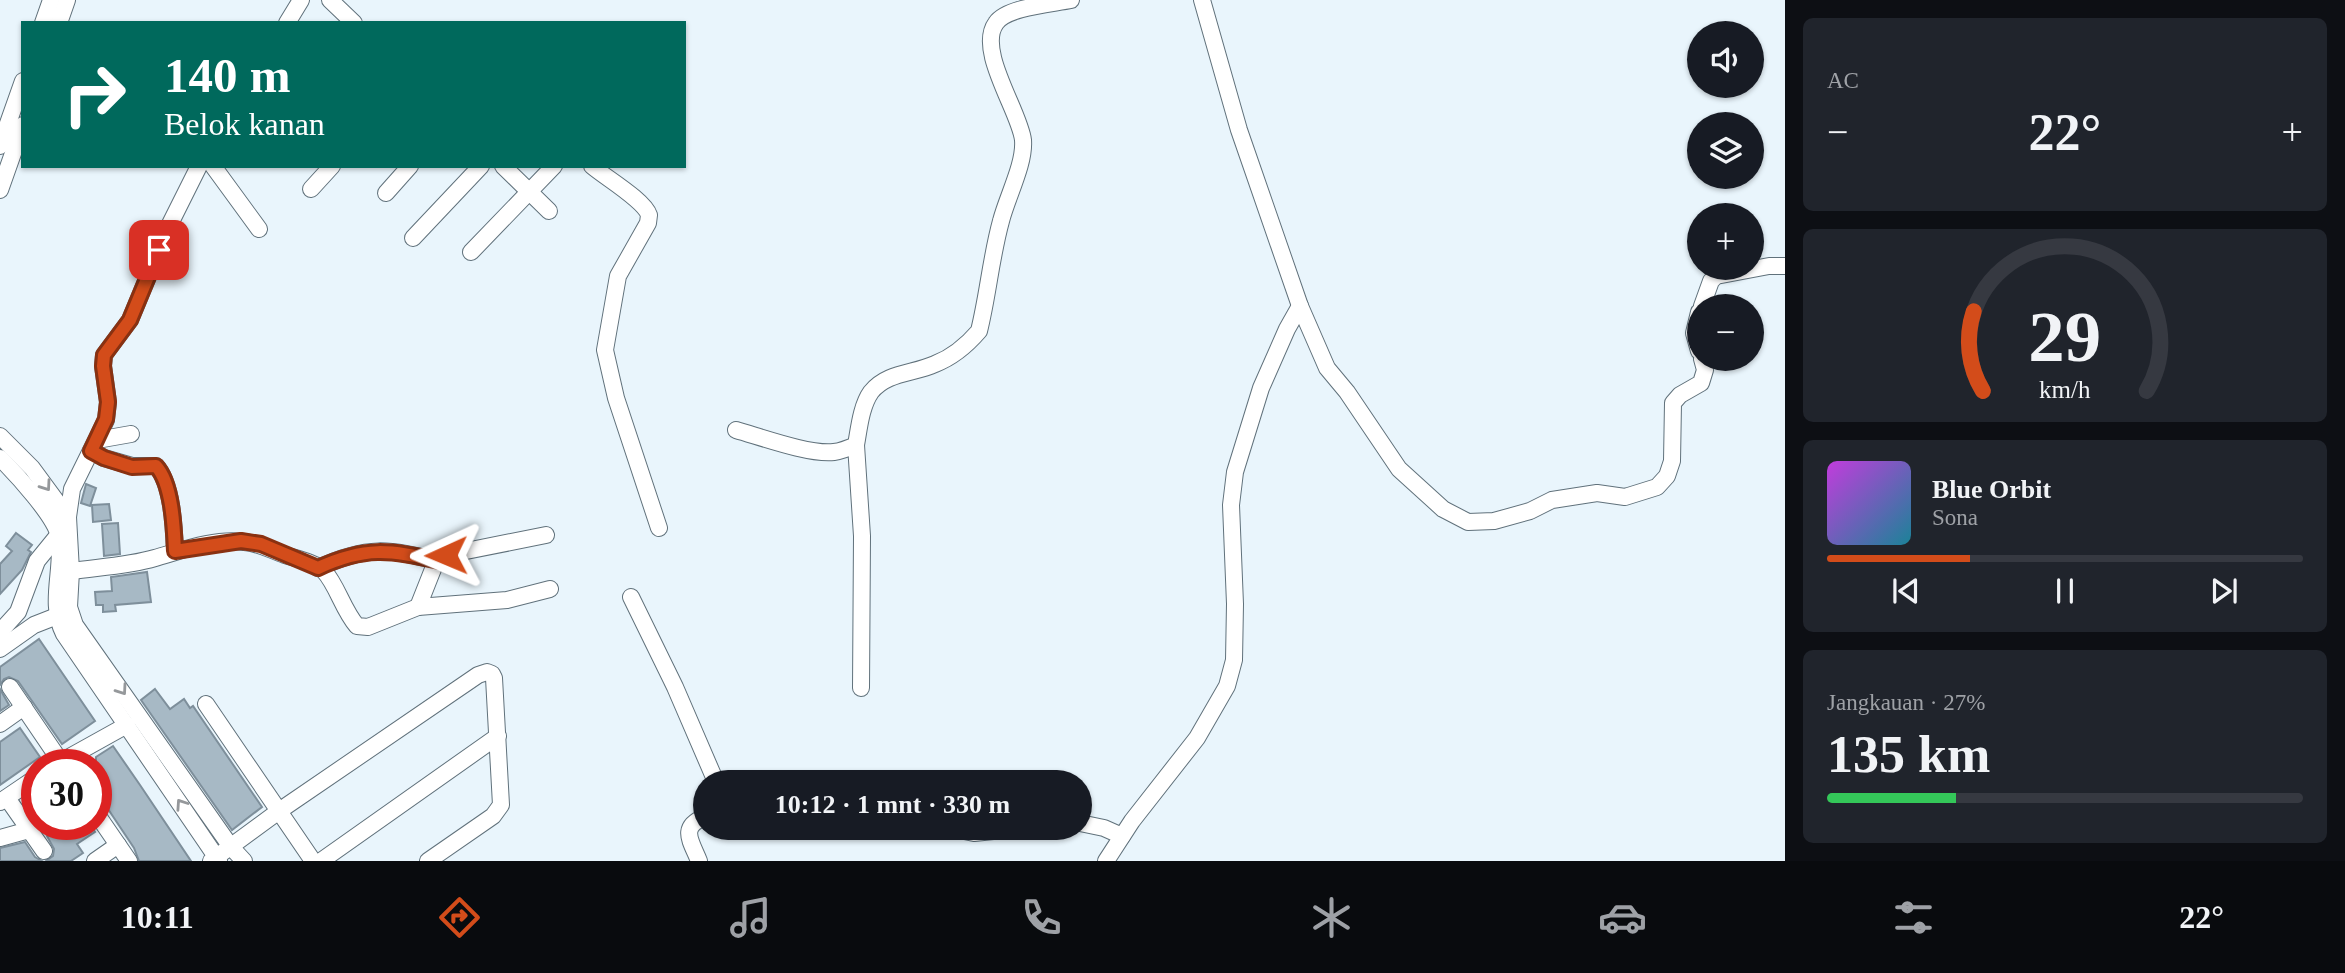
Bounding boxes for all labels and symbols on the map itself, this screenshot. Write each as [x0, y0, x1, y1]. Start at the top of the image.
pin [129, 220, 189, 280]
one-way arrow [38, 478, 50, 491]
position arrow [409, 518, 483, 592]
one-way arrow [113, 682, 126, 695]
speed limit sign: 30 [21, 749, 112, 840]
one-way arrow [177, 799, 189, 812]

